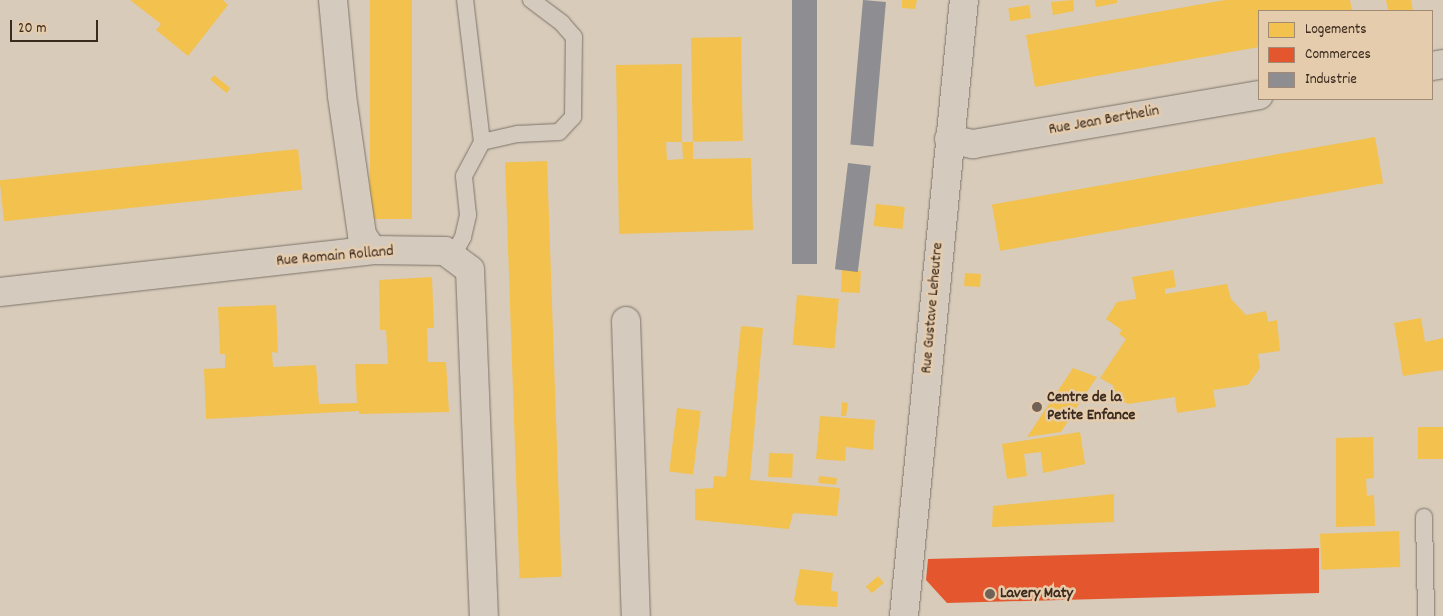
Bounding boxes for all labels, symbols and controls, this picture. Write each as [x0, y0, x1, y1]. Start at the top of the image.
scale bar [12, 10, 100, 42]
legend [1258, 10, 1433, 100]
text: 20 m [18, 18, 46, 40]
text: Logements [1305, 19, 1367, 41]
text: Commerces [1305, 44, 1371, 66]
text: Industrie [1305, 69, 1357, 91]
street label: Rue Jean Berthelin [1047, 102, 1161, 140]
street label: Rue Romain Rolland [276, 242, 394, 272]
street label: Rue Gustave Leheutre [918, 242, 948, 374]
place label: Centre de la Petite Enfance [1047, 388, 1135, 426]
marker: Centre de la Petite Enfance [1031, 401, 1043, 413]
place label: Lavery Maty [1000, 584, 1073, 604]
marker: Lavery Maty [984, 588, 996, 600]

